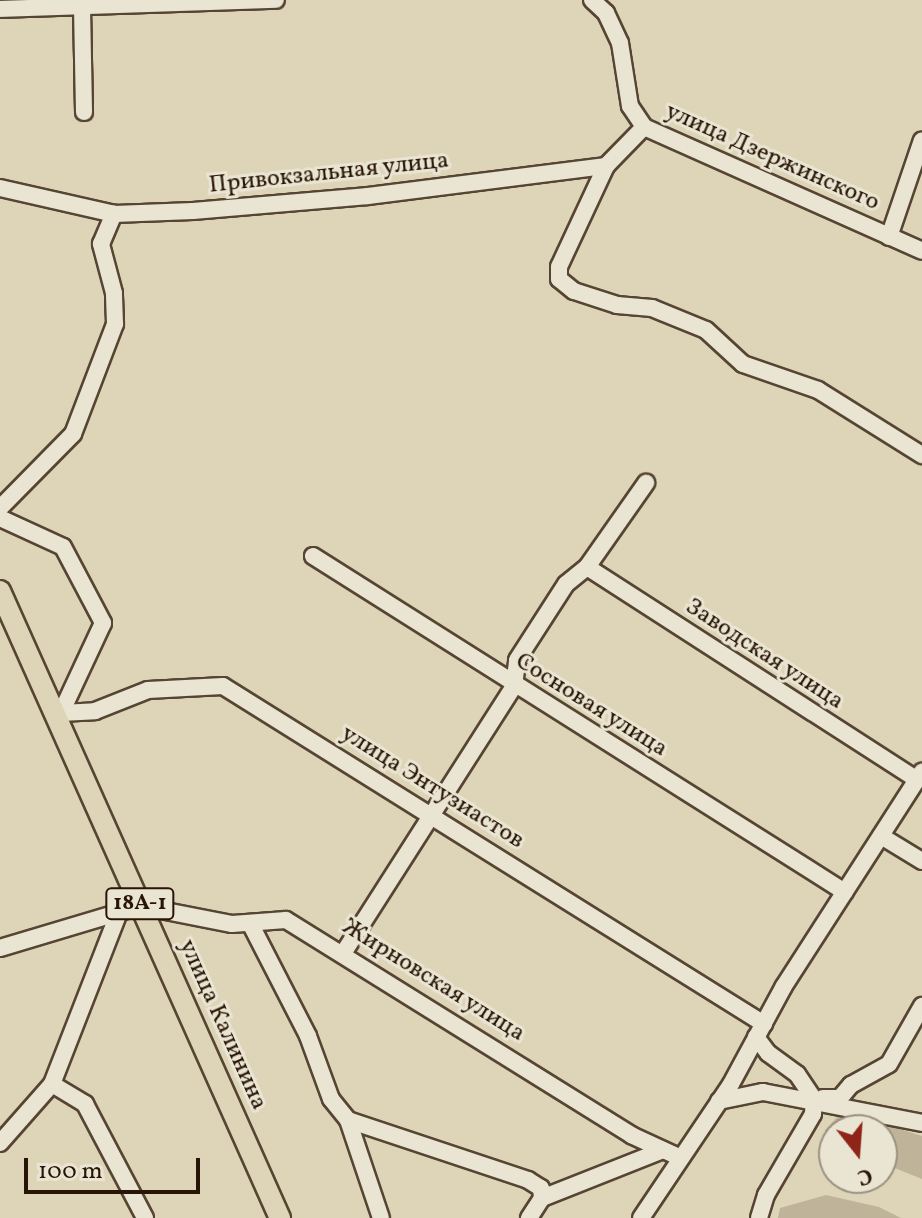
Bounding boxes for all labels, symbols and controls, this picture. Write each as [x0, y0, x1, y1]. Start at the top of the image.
street label: улица Дзержинского [660, 98, 884, 218]
street label: Привокзальная улица [207, 147, 451, 201]
street label: Заводская улица [679, 593, 849, 717]
street label: Сосновая улица [509, 647, 673, 765]
street label: улица Энтузиастов [335, 720, 529, 856]
road number: 18А-1 [104, 886, 176, 922]
street label: Жирновская улица [336, 913, 530, 1049]
street label: улица Калинина [172, 935, 272, 1115]
north arrow [818, 1114, 898, 1194]
scale bar [28, 1142, 204, 1192]
text: 100 m [38, 1155, 103, 1189]
text: С [853, 1159, 876, 1192]

